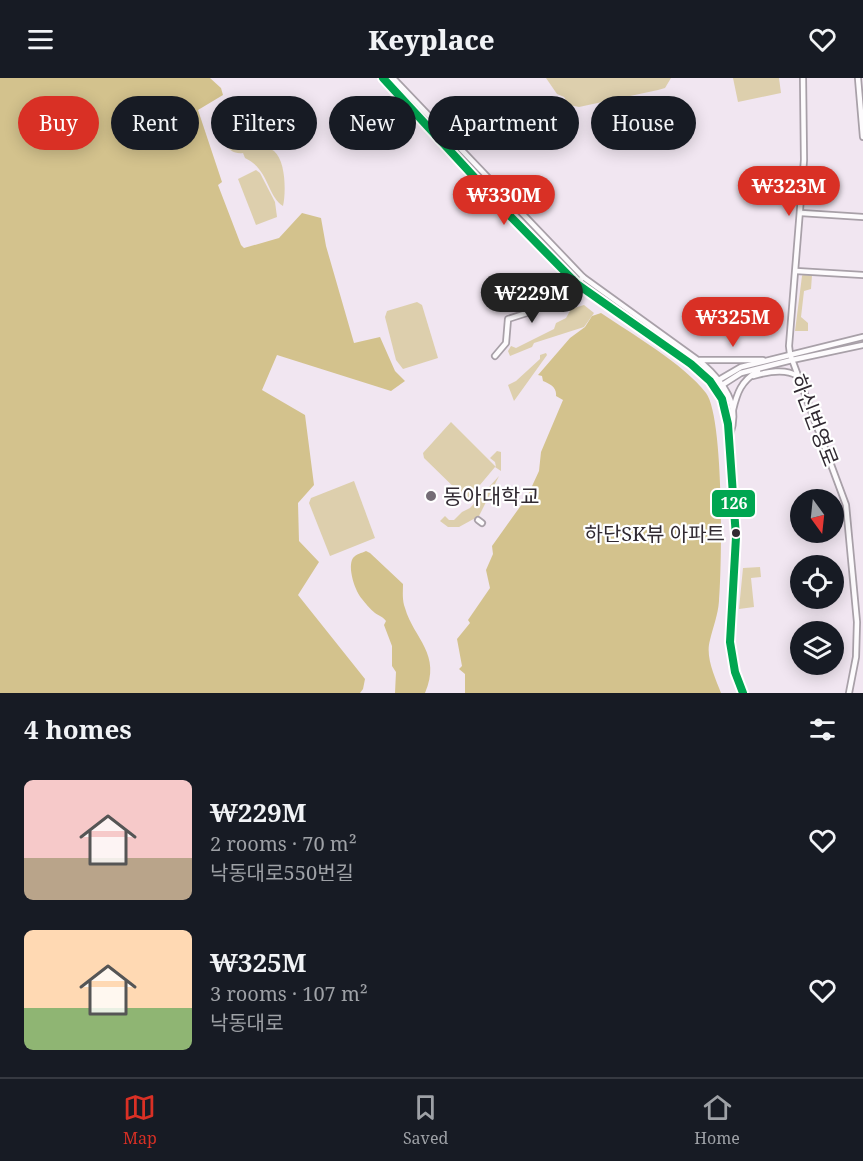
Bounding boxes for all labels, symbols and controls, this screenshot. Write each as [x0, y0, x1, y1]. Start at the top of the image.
text: Keyplace [368, 21, 495, 58]
icon: menu [24, 23, 57, 56]
icon: heart [806, 23, 839, 56]
chip: Buy [18, 96, 99, 150]
chip: Rent [111, 96, 199, 150]
chip: Filters [211, 96, 317, 150]
chip: New [329, 96, 416, 150]
chip: Apartment [428, 96, 579, 150]
chip: House [591, 96, 696, 150]
pin: ₩323M [747, 166, 831, 217]
text: ₩323M [752, 172, 826, 199]
pin: ₩330M [462, 175, 546, 226]
text: ₩330M [467, 181, 541, 208]
pin: ₩229M [490, 273, 574, 324]
text: ₩229M [495, 279, 569, 306]
pin: ₩325M [691, 297, 775, 348]
text: ₩325M [696, 303, 770, 330]
street label: 하신번영로 [785, 370, 845, 470]
place label: 동아대학교 [443, 482, 540, 510]
marker: 동아대학교 [424, 489, 438, 503]
line badge: 126 [711, 489, 756, 518]
north arrow [790, 489, 844, 543]
map controls [790, 489, 844, 675]
text: 126 [720, 492, 748, 514]
place label: 하단SK뷰 아파트 [585, 520, 725, 547]
marker: 하단SK뷰 아파트 [730, 527, 742, 539]
button: locate [790, 555, 844, 609]
button: layers [790, 621, 844, 675]
text: 4 homes [24, 711, 132, 747]
icon: filters [806, 713, 839, 746]
text: ₩229M [210, 794, 307, 830]
icon: home [72, 804, 144, 876]
icon: heart [806, 824, 839, 857]
text: 2 rooms · 70 m² [210, 830, 357, 857]
text: 낙동대로550번길 [210, 859, 354, 886]
text: ₩325M [210, 944, 307, 980]
icon: home [72, 954, 144, 1026]
icon: heart [806, 974, 839, 1007]
text: 3 rooms · 107 m² [210, 980, 368, 1007]
text: 낙동대로 [210, 1009, 284, 1036]
tab: Map [123, 1091, 157, 1149]
tab: Saved [403, 1091, 448, 1149]
tab: Home [694, 1091, 740, 1149]

